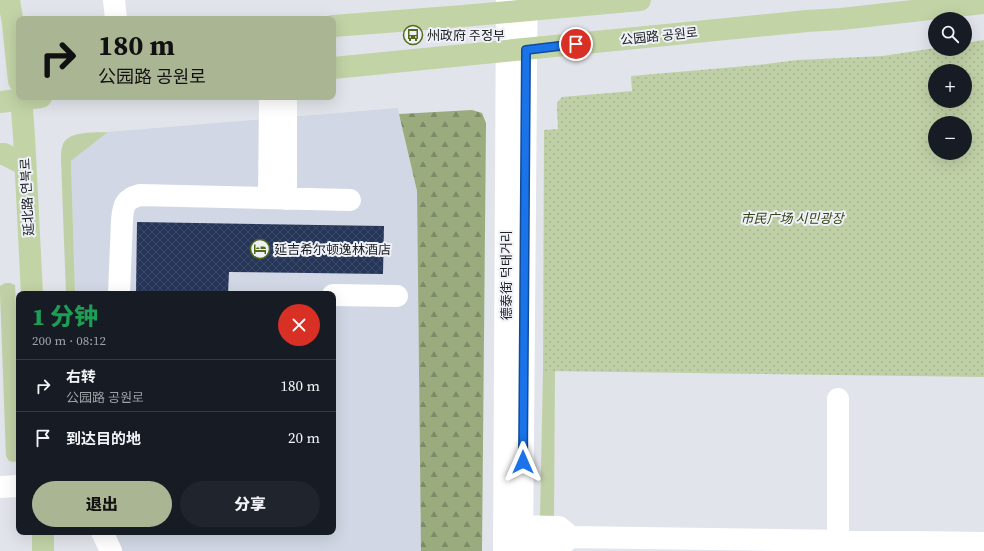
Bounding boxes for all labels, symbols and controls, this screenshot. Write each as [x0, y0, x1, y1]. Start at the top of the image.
map controls [928, 12, 972, 160]
button: search [928, 12, 972, 56]
street label: 公园路 공원로 [619, 23, 699, 49]
bus stop icon: 州政府 주정부 [402, 24, 424, 46]
text: 180 m [98, 26, 175, 64]
place label: 州政府 주정부 [427, 27, 505, 44]
pin [559, 27, 593, 61]
icon: right [32, 32, 84, 84]
icon: arrive [565, 33, 587, 55]
text: 公园路 공원로 [98, 64, 206, 89]
button: + [928, 64, 972, 108]
button: − [928, 116, 972, 160]
street label: 延北路 연북로 [16, 158, 38, 236]
park label: 市民广场 시민광장 [741, 210, 845, 227]
street label: 德泰街 덕태거리 [498, 230, 515, 320]
hotel icon: 延吉希尔顿逸林酒店 [249, 238, 271, 260]
place label: 延吉希尔顿逸林酒店 [274, 241, 391, 258]
text: 1 分钟 [32, 300, 98, 333]
button: close [278, 304, 320, 346]
text: 200 m · 08:12 [32, 332, 106, 349]
text: 右转 [66, 366, 96, 387]
icon: right [32, 375, 54, 397]
text: 180 m [280, 375, 320, 396]
text: 公园路 공원로 [66, 389, 144, 406]
icon: arrive [32, 427, 54, 449]
text: 20 m [288, 427, 320, 448]
text: 到达目的地 [66, 428, 141, 449]
position arrow [502, 441, 544, 483]
button: 退出 [32, 481, 172, 527]
button: 分享 [180, 481, 320, 527]

